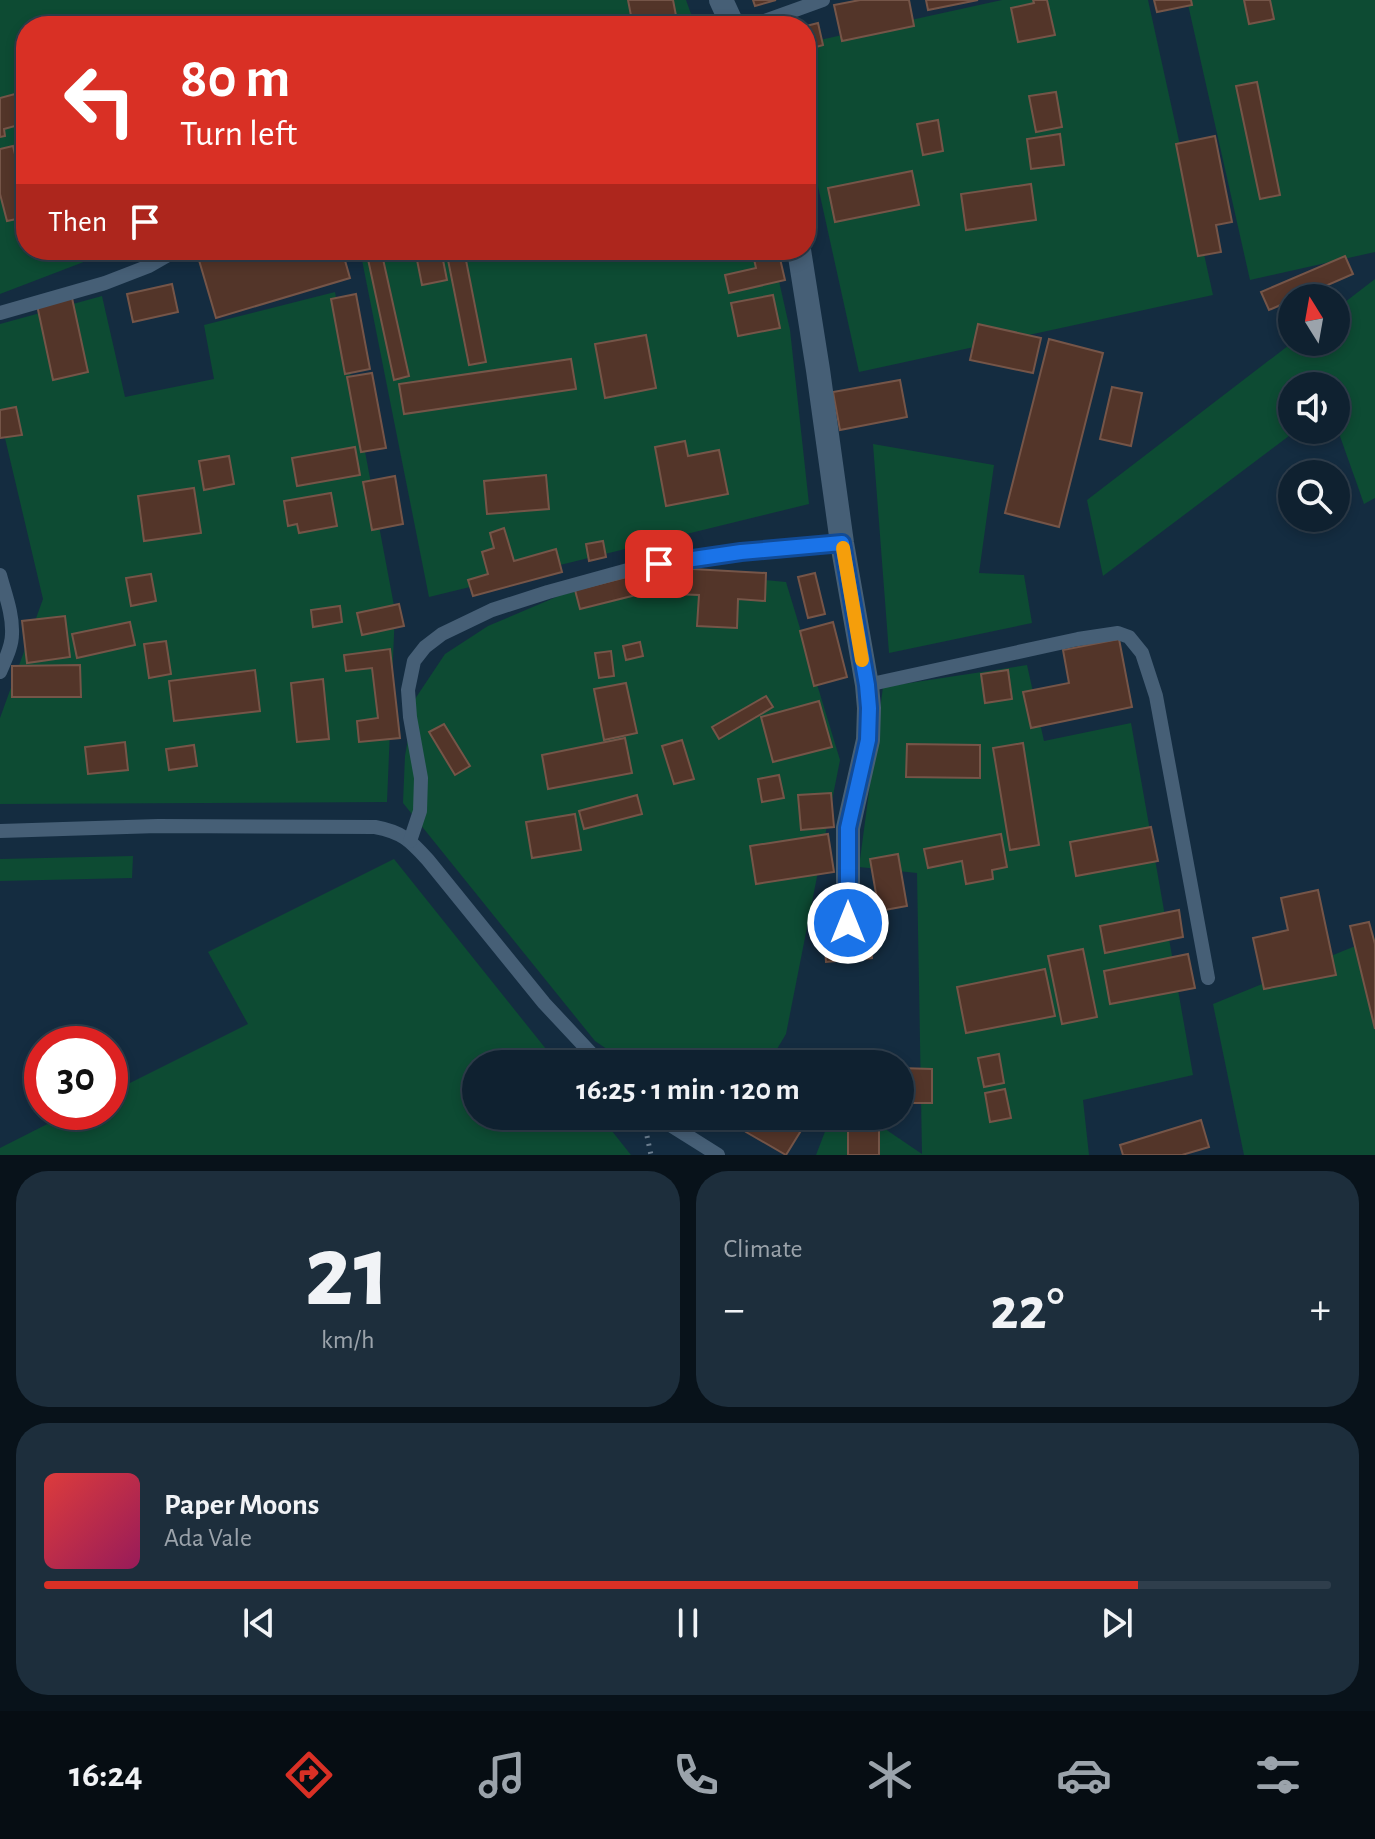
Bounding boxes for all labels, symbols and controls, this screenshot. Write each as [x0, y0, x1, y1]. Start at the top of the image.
icon: left [48, 48, 152, 152]
text: 80 m [180, 51, 290, 107]
text: Turn left [180, 116, 297, 152]
icon: arrive [123, 200, 167, 244]
text: Then [48, 207, 107, 237]
north arrow [1278, 284, 1350, 356]
map controls [1278, 284, 1350, 532]
button: sound [1278, 372, 1350, 444]
button: search [1278, 460, 1350, 532]
pin [625, 530, 693, 598]
icon: arrive [637, 542, 681, 586]
position arrow [806, 881, 890, 965]
speed limit sign: 30 [24, 1026, 128, 1130]
text: 16:25 · 1 min · 120 m [576, 1075, 800, 1105]
text: 21 [305, 1221, 391, 1325]
text: Climate [724, 1236, 802, 1262]
text: 22° [990, 1280, 1064, 1340]
text: − [724, 1288, 745, 1332]
text: + [1310, 1288, 1331, 1332]
text: km/h [321, 1327, 375, 1353]
text: Paper Moons [164, 1490, 319, 1520]
text: Ada Vale [164, 1525, 252, 1551]
icon: previous [237, 1601, 281, 1645]
icon: pause [666, 1601, 710, 1645]
icon: next [1095, 1601, 1139, 1645]
icon: directions [281, 1747, 337, 1803]
icon: music [474, 1747, 530, 1803]
icon: phone [668, 1747, 724, 1803]
icon: climate [862, 1747, 918, 1803]
icon: car [1056, 1747, 1112, 1803]
icon: filters [1250, 1747, 1306, 1803]
text: 16:24 [69, 1757, 143, 1793]

